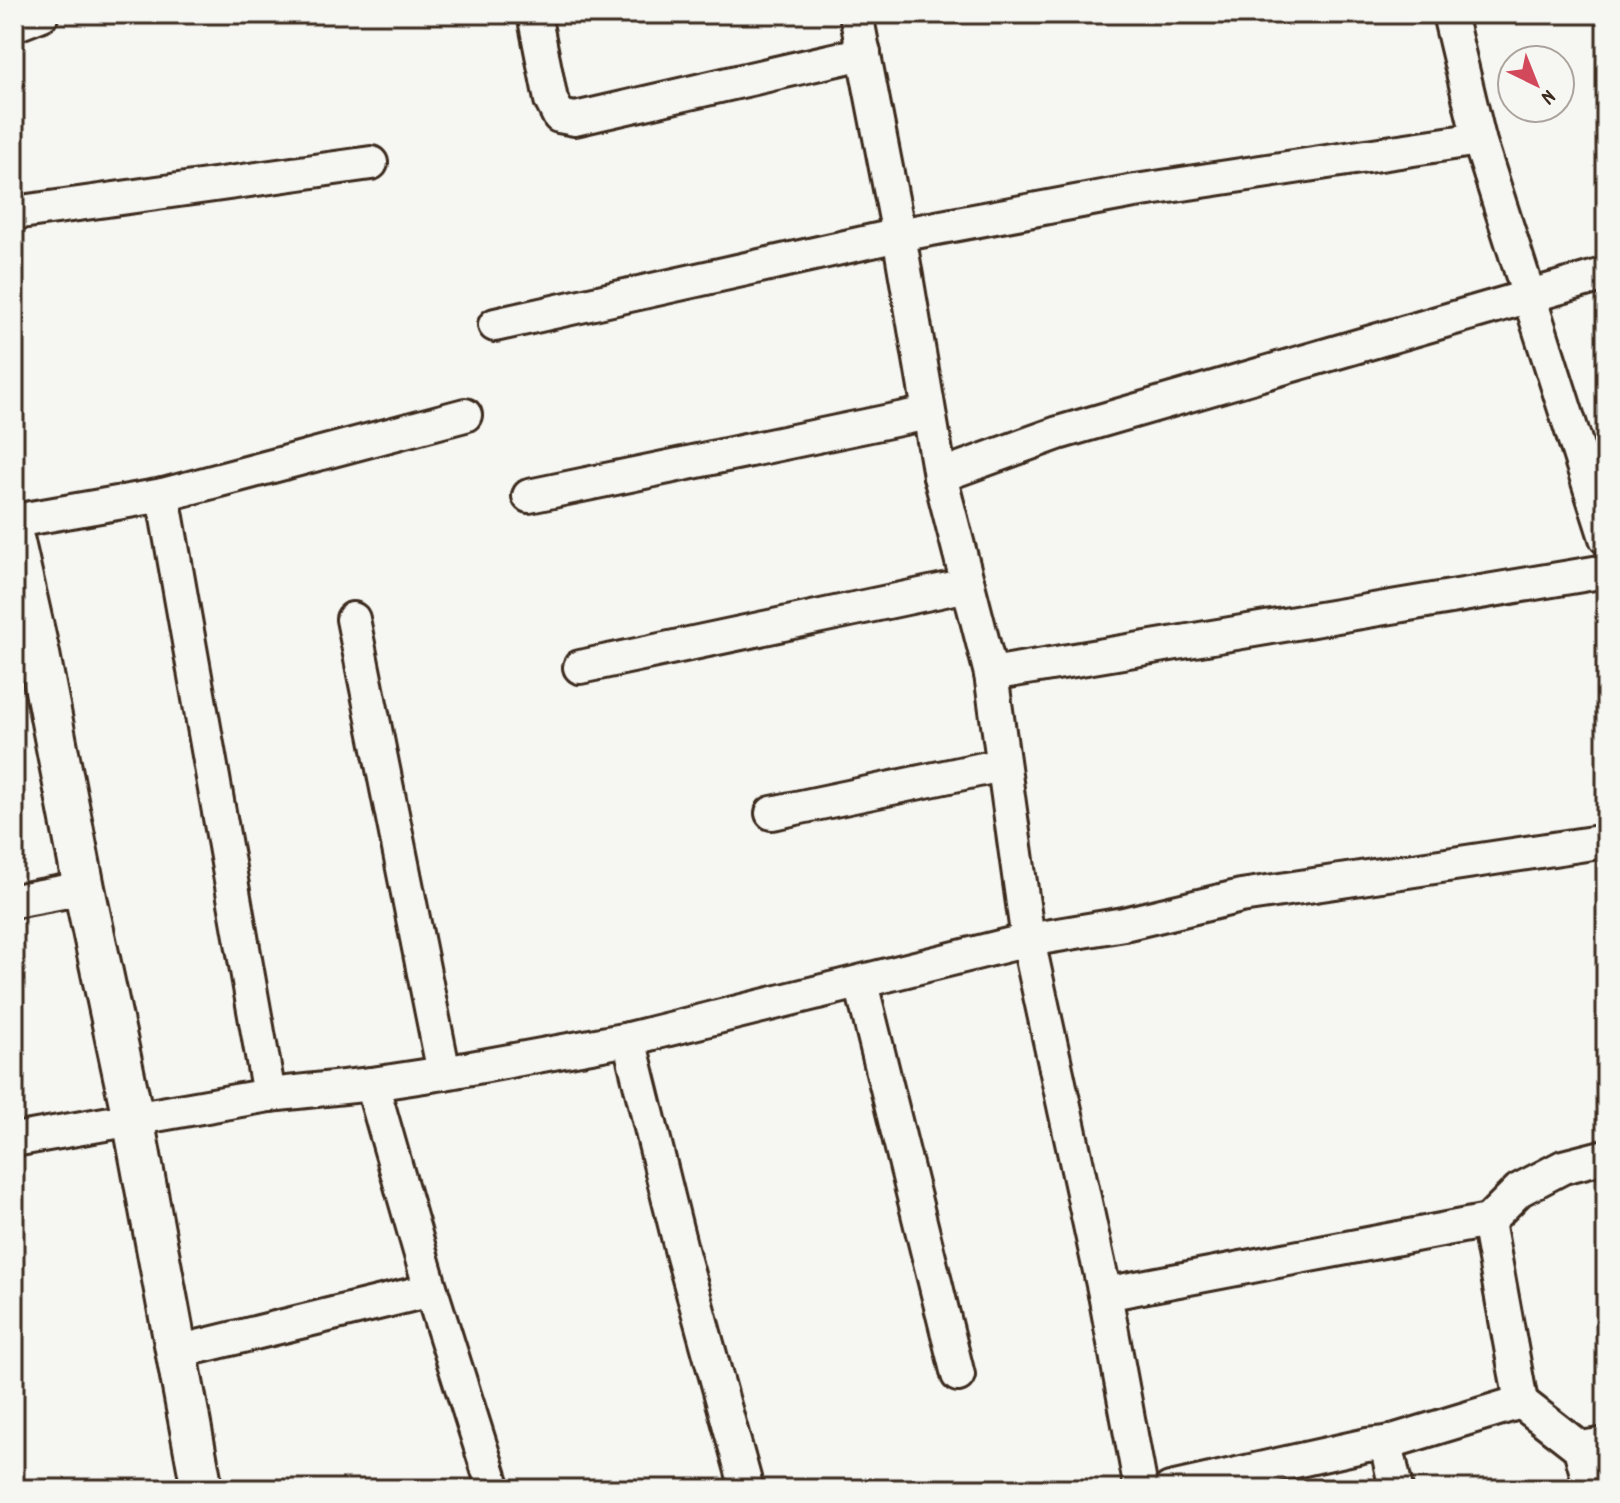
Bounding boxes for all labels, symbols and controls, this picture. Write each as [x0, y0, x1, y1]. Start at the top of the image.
north arrow [1496, 44, 1576, 124]
text: N [1533, 81, 1562, 111]

